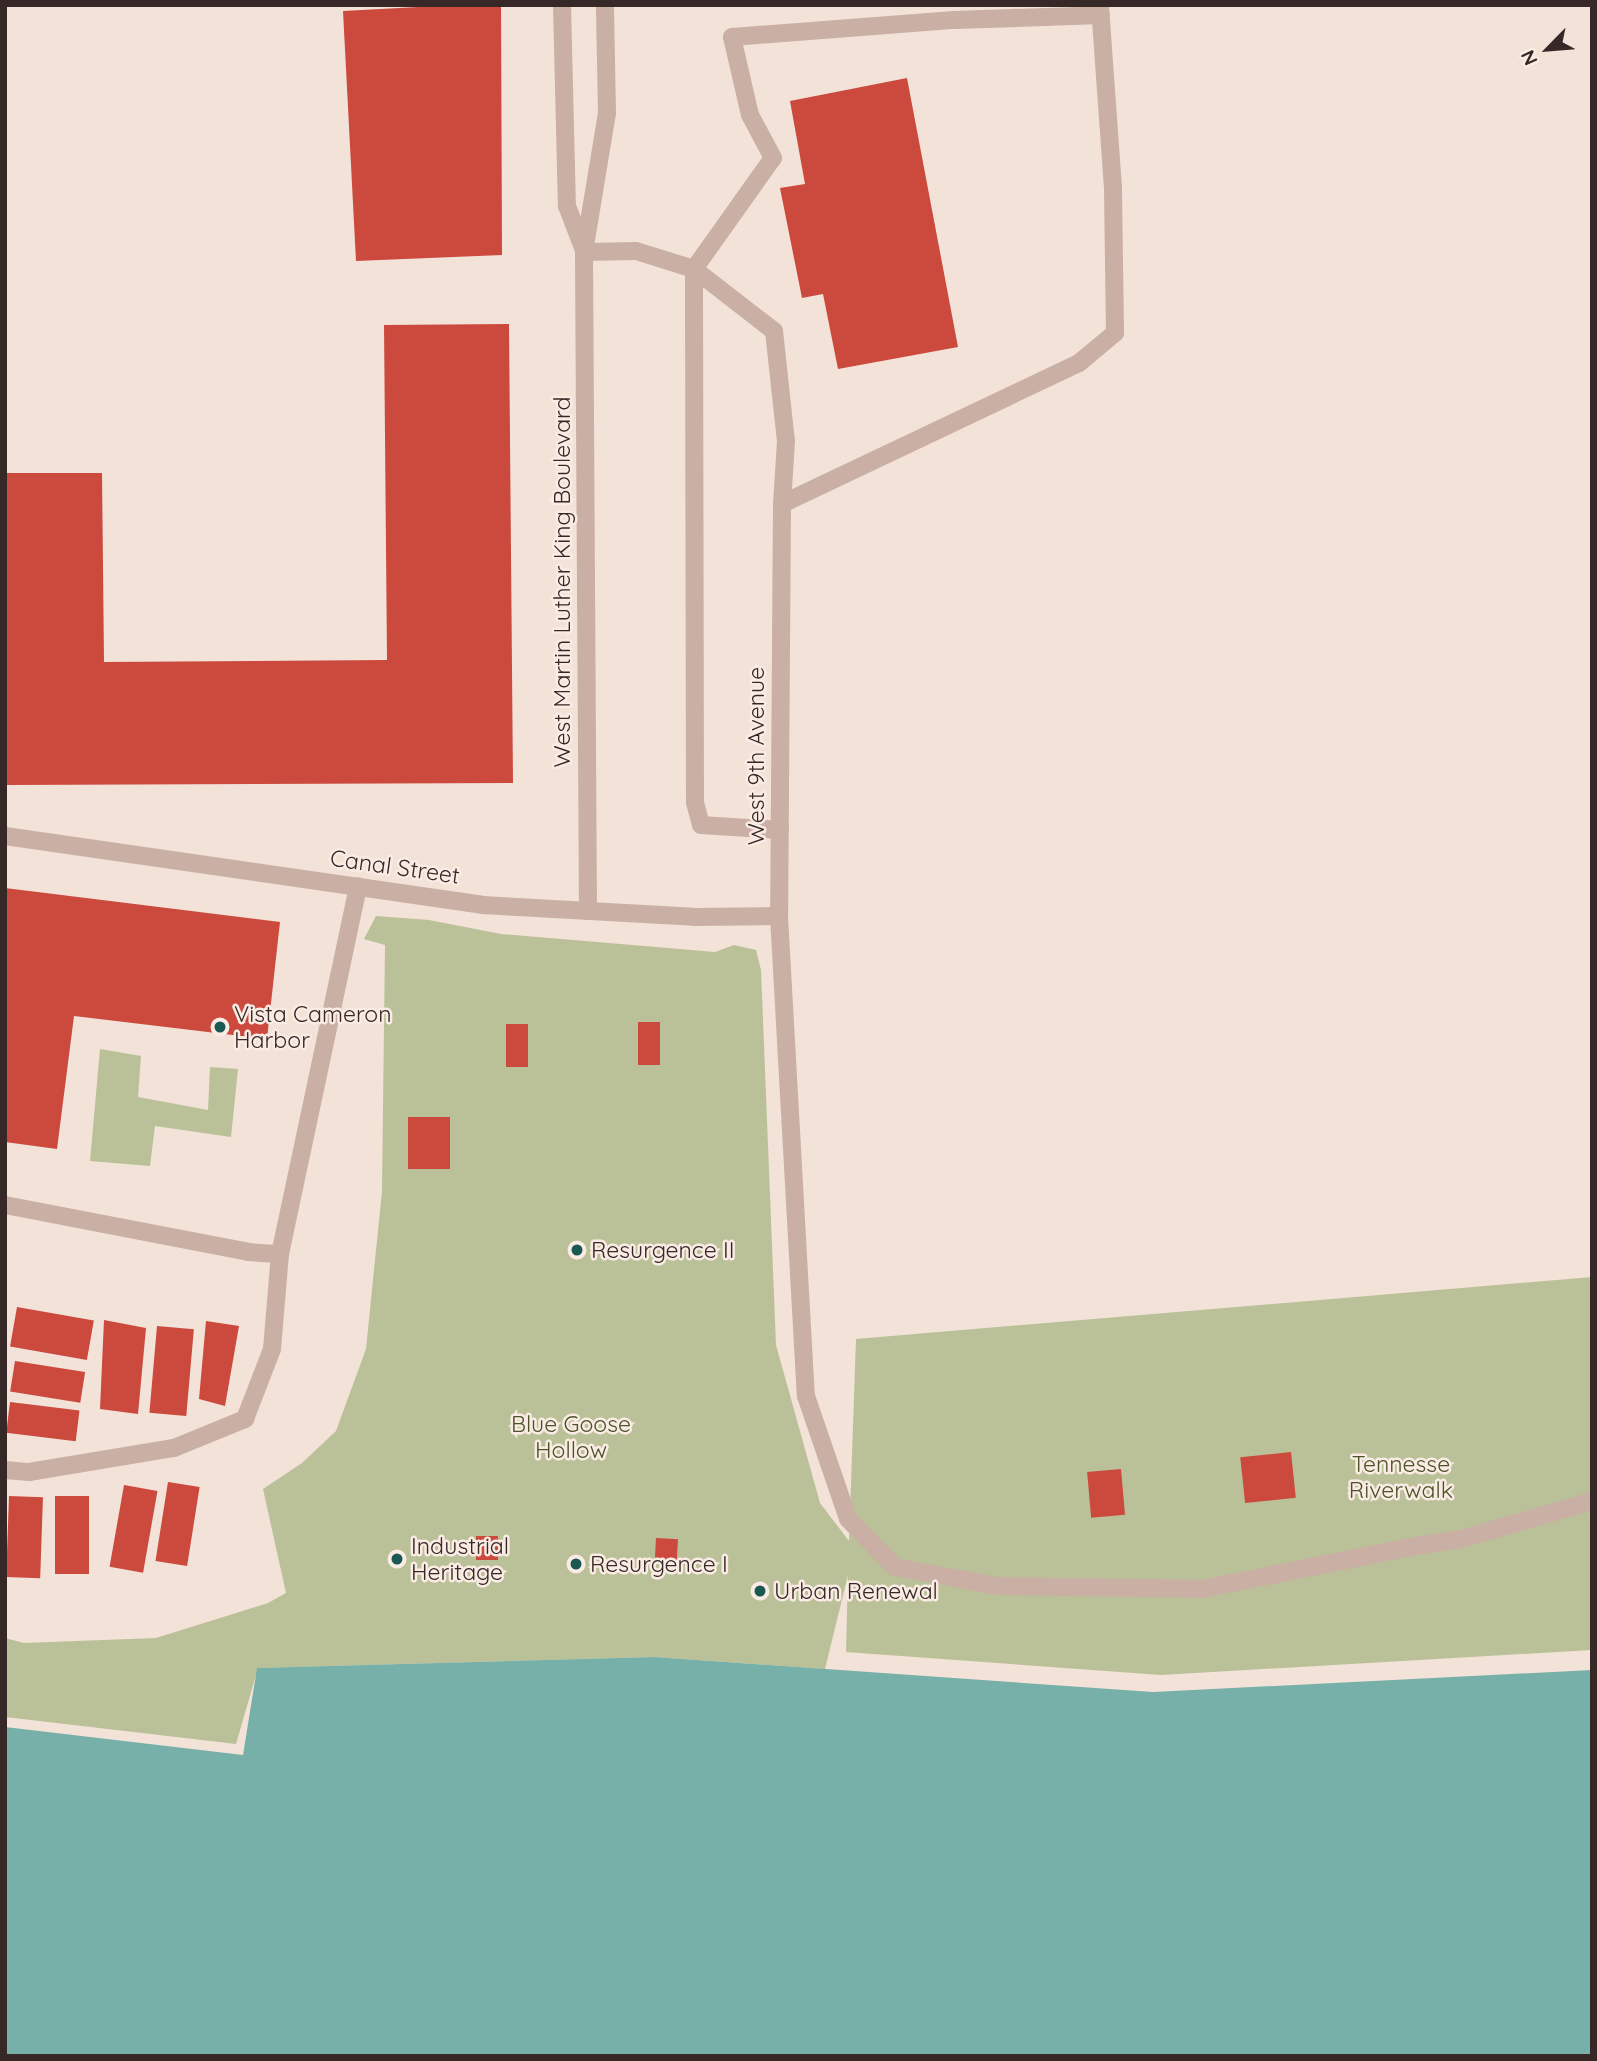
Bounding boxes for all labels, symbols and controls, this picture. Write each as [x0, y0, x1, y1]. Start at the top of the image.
north arrow [1513, 14, 1583, 84]
text: N [1515, 46, 1543, 69]
street label: West Martin Luther King Boulevard [548, 397, 576, 767]
street label: West 9th Avenue [742, 667, 770, 845]
street label: Canal Street [328, 844, 462, 890]
place label: Vista Cameron Harbor [234, 1000, 391, 1054]
marker: Vista Cameron Harbor [212, 1019, 228, 1035]
place label: Resurgence II [591, 1236, 735, 1264]
marker: Resurgence II [569, 1242, 585, 1258]
park label: Blue Goose Hollow [511, 1410, 631, 1464]
park label: Tennesse Riverwalk [1349, 1450, 1453, 1504]
place label: Industrial Heritage [411, 1532, 509, 1586]
place label: Resurgence I [590, 1550, 728, 1578]
marker: Industrial Heritage [389, 1551, 405, 1567]
marker: Resurgence I [568, 1556, 584, 1572]
place label: Urban Renewal [774, 1577, 938, 1605]
marker: Urban Renewal [752, 1583, 768, 1599]

